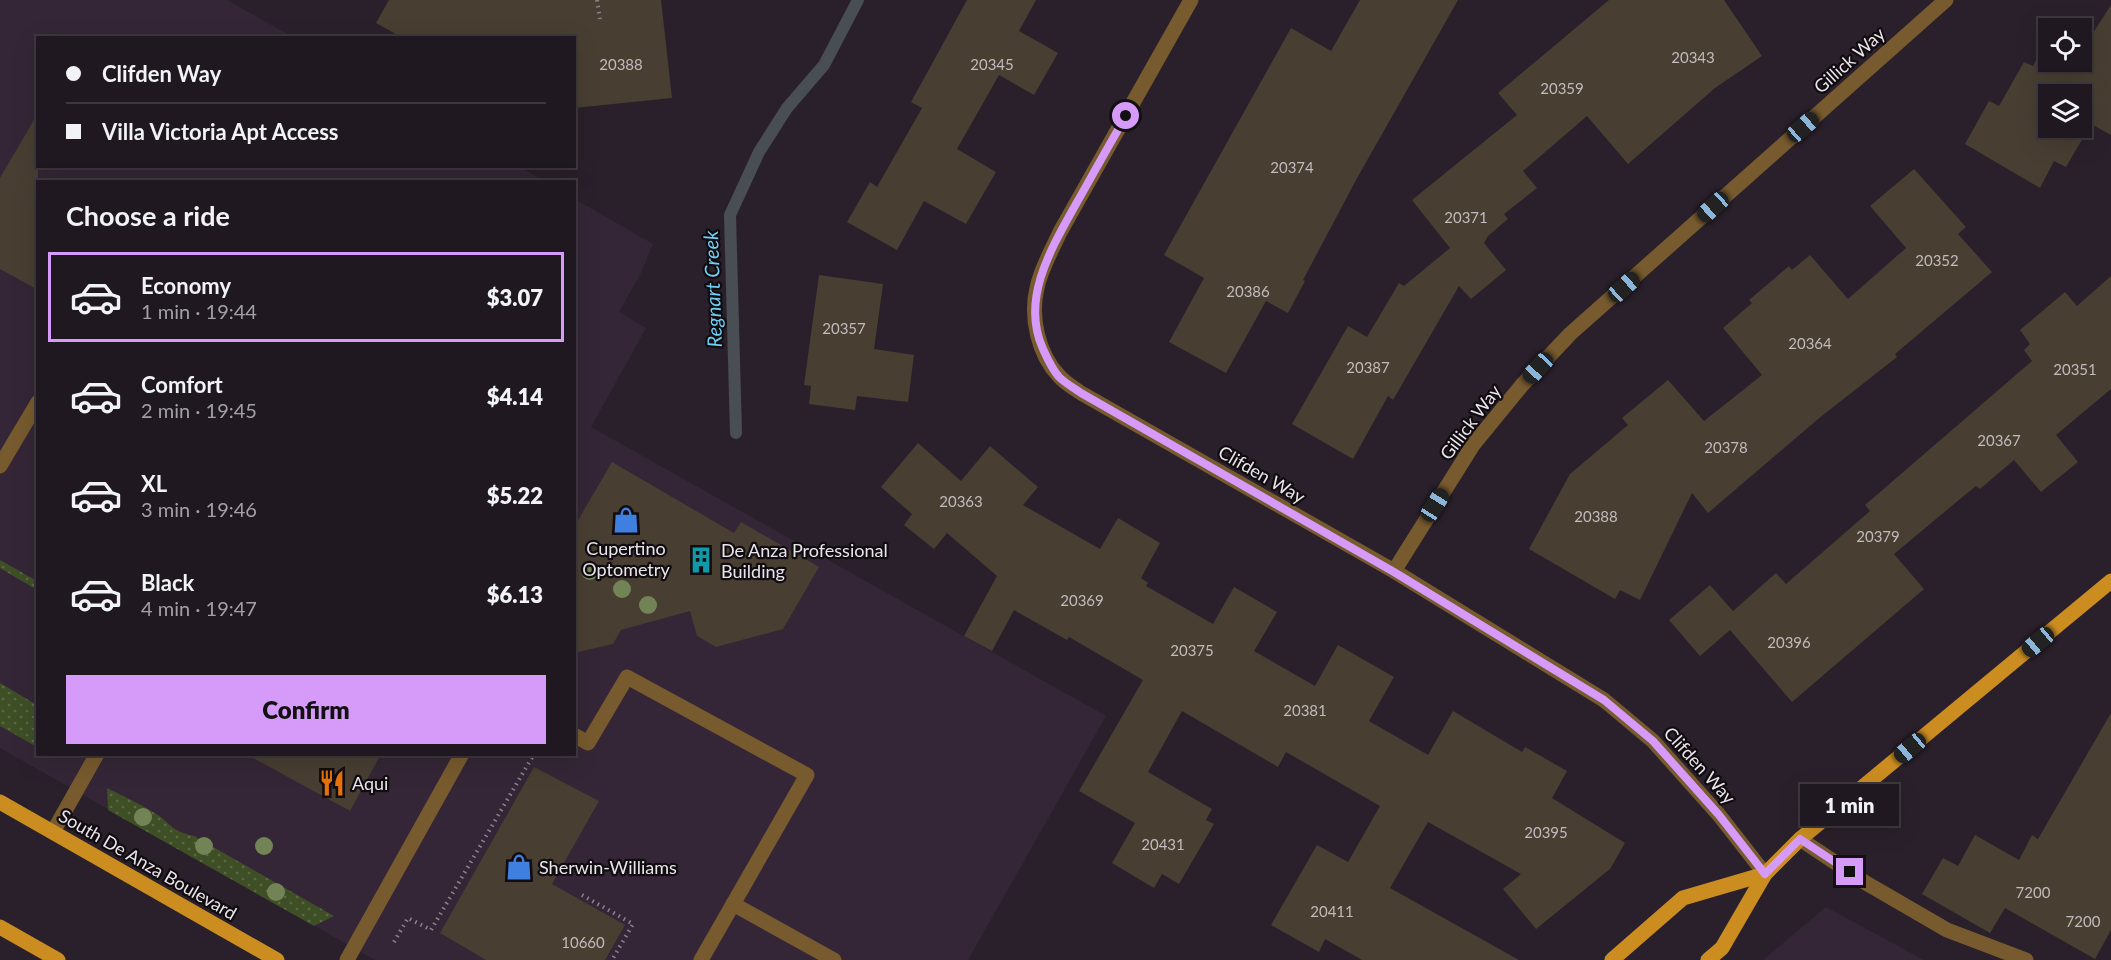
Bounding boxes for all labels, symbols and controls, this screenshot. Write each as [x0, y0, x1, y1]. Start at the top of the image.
map controls [2038, 18, 2092, 138]
button: locate [2038, 18, 2092, 72]
street label: Gillick Way [1809, 22, 1890, 98]
house number: 20343 [1671, 48, 1715, 66]
house number: 20388 [599, 55, 643, 73]
house number: 20345 [970, 55, 1014, 73]
text: Clifden Way [102, 60, 221, 87]
house number: 20359 [1540, 79, 1584, 97]
button: layers [2038, 84, 2092, 138]
route start [1112, 102, 1139, 129]
car [1784, 108, 1822, 146]
text: Villa Victoria Apt Access [102, 118, 339, 145]
house number: 20374 [1270, 158, 1314, 176]
car [1694, 188, 1732, 226]
text: Choose a ride [66, 199, 230, 232]
house number: 20371 [1444, 208, 1488, 226]
water label: Regnart Creek [698, 230, 726, 348]
house number: 20352 [1915, 251, 1959, 269]
car [1605, 268, 1643, 306]
icon: car [69, 270, 123, 324]
text: Economy [141, 272, 231, 299]
house number: 20386 [1226, 282, 1270, 300]
text: $3.07 [487, 284, 543, 311]
text: 1 min · 19:44 [141, 299, 257, 323]
house number: 20357 [822, 319, 866, 337]
house number: 20364 [1788, 334, 1832, 352]
car [1519, 349, 1557, 387]
house number: 20387 [1346, 358, 1390, 376]
house number: 20351 [2053, 360, 2097, 378]
icon: car [69, 369, 123, 423]
text: Comfort [141, 371, 223, 398]
street label: Gillick Way [1435, 380, 1506, 464]
text: $4.14 [487, 383, 543, 410]
text: 2 min · 19:45 [141, 398, 257, 422]
house number: 20367 [1977, 431, 2021, 449]
house number: 20378 [1704, 438, 1748, 456]
street label: Clifden Way [1215, 440, 1310, 508]
icon: car [69, 468, 123, 522]
text: XL [141, 470, 167, 497]
text: $5.22 [487, 482, 543, 509]
car [1418, 485, 1452, 525]
house number: 20363 [939, 492, 983, 510]
text: 3 min · 19:46 [141, 497, 257, 521]
shop icon: Cupertino Optometry [611, 505, 641, 535]
house number: 20388 [1574, 507, 1618, 525]
house number: 20379 [1856, 527, 1900, 545]
place label: Cupertino Optometry [582, 537, 670, 580]
place label: De Anza Professional Building [721, 539, 888, 582]
building icon: De Anza Professional Building [686, 545, 716, 575]
icon: car [69, 567, 123, 621]
text: Black [141, 569, 194, 596]
text: $6.13 [487, 581, 543, 608]
house number: 20369 [1060, 591, 1104, 609]
text: 4 min · 19:47 [141, 596, 257, 620]
car [2018, 624, 2058, 660]
house number: 20396 [1767, 633, 1811, 651]
house number: 20375 [1170, 641, 1214, 659]
button: Confirm [66, 675, 546, 744]
house number: 20381 [1283, 701, 1327, 719]
street label: Clifden Way [1660, 722, 1741, 809]
car [1890, 730, 1930, 766]
restaurant icon: Aqui [317, 768, 347, 798]
place label: Aqui [352, 772, 388, 794]
callout: 1 min [1800, 785, 1900, 827]
text: 1 min [1825, 793, 1874, 817]
street label: South De Anza Boulevard [55, 804, 241, 924]
house number: 20395 [1524, 823, 1568, 841]
house number: 20431 [1141, 835, 1185, 853]
shop icon: Sherwin-Williams [504, 852, 534, 882]
place label: Sherwin-Williams [539, 856, 677, 878]
route end [1836, 858, 1863, 885]
house number: 7200 [2016, 883, 2051, 901]
house number: 20411 [1310, 902, 1354, 920]
house number: 7200 [2066, 912, 2101, 930]
house number: 10660 [561, 933, 605, 951]

